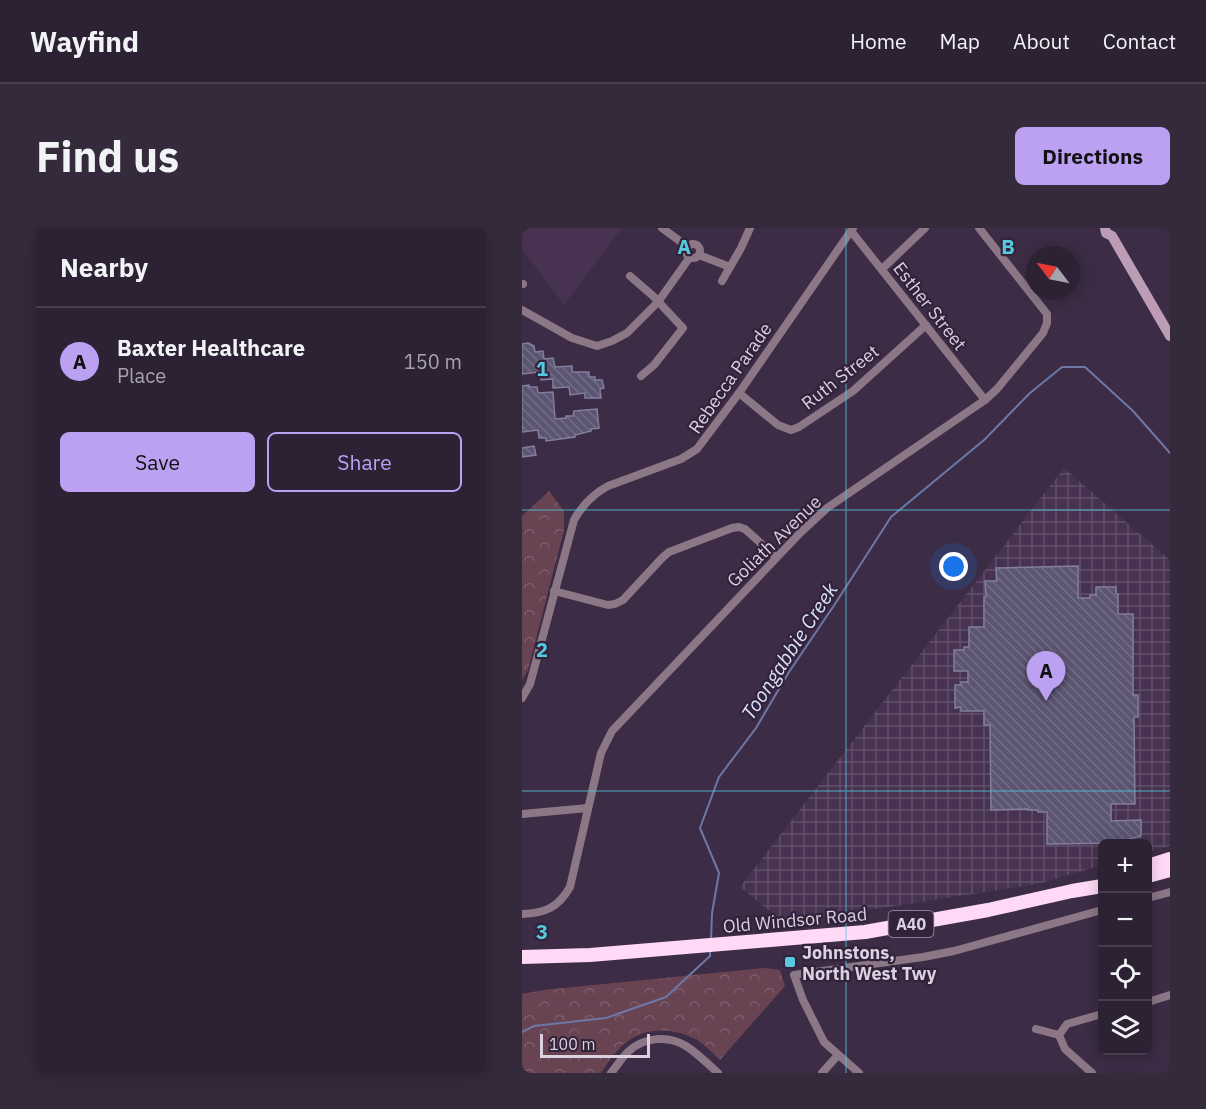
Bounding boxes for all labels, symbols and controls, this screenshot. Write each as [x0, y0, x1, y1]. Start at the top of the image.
text: Wayfind [30, 23, 139, 60]
text: Home [850, 27, 907, 55]
text: Map [940, 27, 980, 55]
text: About [1013, 27, 1070, 55]
text: Contact [1103, 27, 1176, 55]
button: Directions [1015, 127, 1170, 185]
text: Find us [36, 129, 179, 184]
text: A [677, 233, 691, 260]
text: B [1001, 233, 1015, 260]
north arrow [1026, 246, 1080, 300]
text: Nearby [60, 250, 148, 284]
street label: Esther Street [888, 257, 972, 355]
street label: Rebecca Parade [683, 318, 777, 438]
text: Baxter Healthcare [117, 333, 305, 362]
street label: Ruth Street [797, 340, 883, 414]
text: A [73, 348, 86, 375]
text: 150 m [404, 348, 462, 375]
text: 1 [536, 355, 548, 382]
text: Place [117, 362, 166, 389]
button: Save [60, 432, 255, 492]
button: Share [267, 432, 462, 492]
street label: Goliath Avenue [722, 490, 826, 592]
your location [939, 552, 968, 581]
water label: Toongabbie Creek [735, 577, 844, 725]
text: 2 [536, 636, 548, 663]
pin: A [1026, 652, 1066, 701]
map controls [1098, 839, 1152, 1055]
button: + [1098, 839, 1152, 893]
button: − [1098, 893, 1152, 947]
street label: Old Windsor Road [722, 902, 868, 938]
road number: A40 [888, 911, 934, 937]
text: 3 [536, 918, 548, 945]
place label: Johnstons, North West Twy [802, 941, 937, 985]
button: locate [1098, 947, 1152, 1001]
marker: Johnstons, North West Twy [783, 955, 797, 969]
button: layers [1098, 1001, 1152, 1055]
scale bar [540, 1031, 650, 1058]
text: 100 m [549, 1034, 596, 1054]

